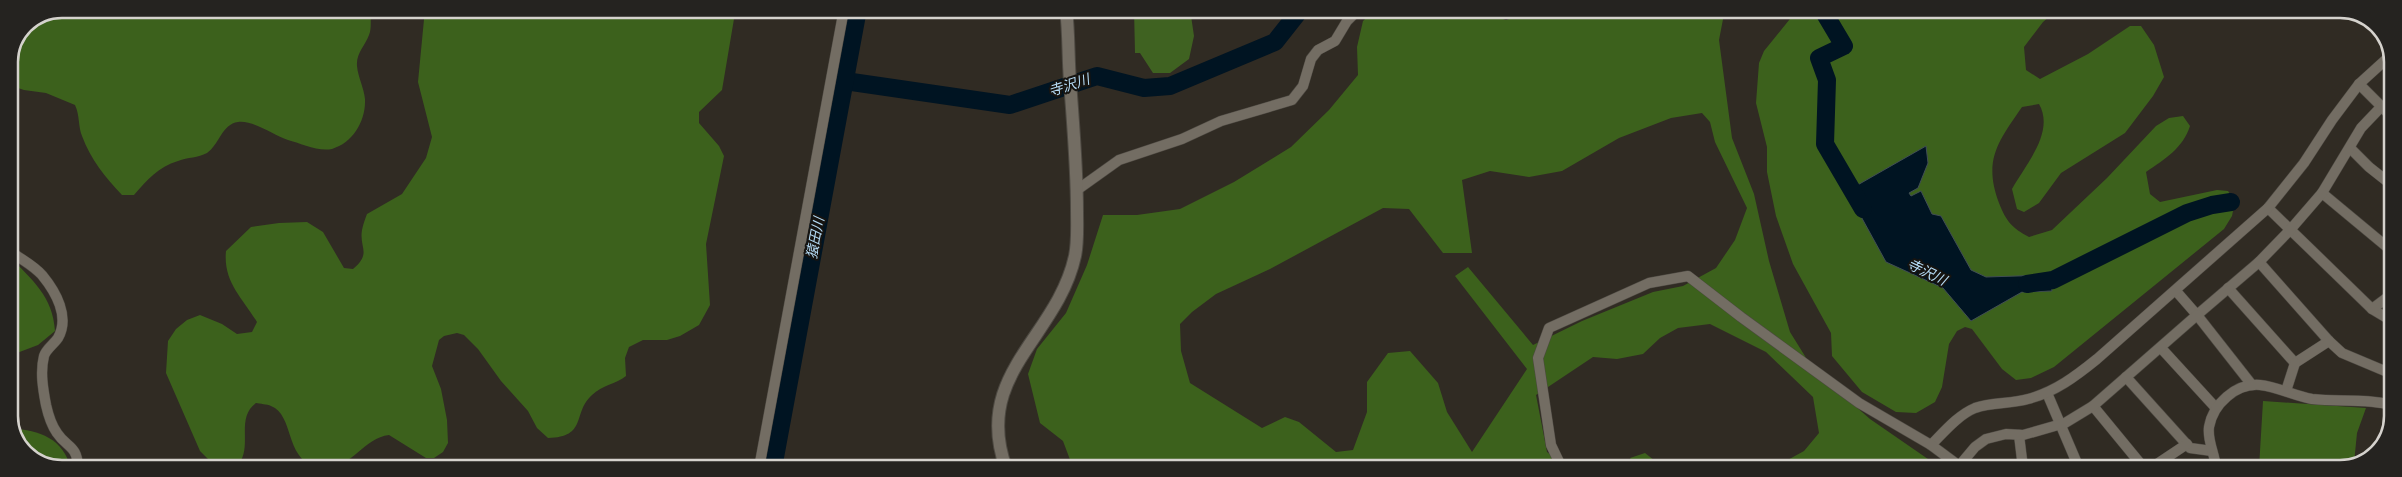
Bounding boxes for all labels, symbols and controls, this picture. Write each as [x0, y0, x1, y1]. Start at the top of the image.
water label: 寺沢川 [1046, 69, 1094, 100]
water label: 猿田川 [802, 214, 828, 260]
water label: 寺沢川 [1904, 255, 1952, 290]

